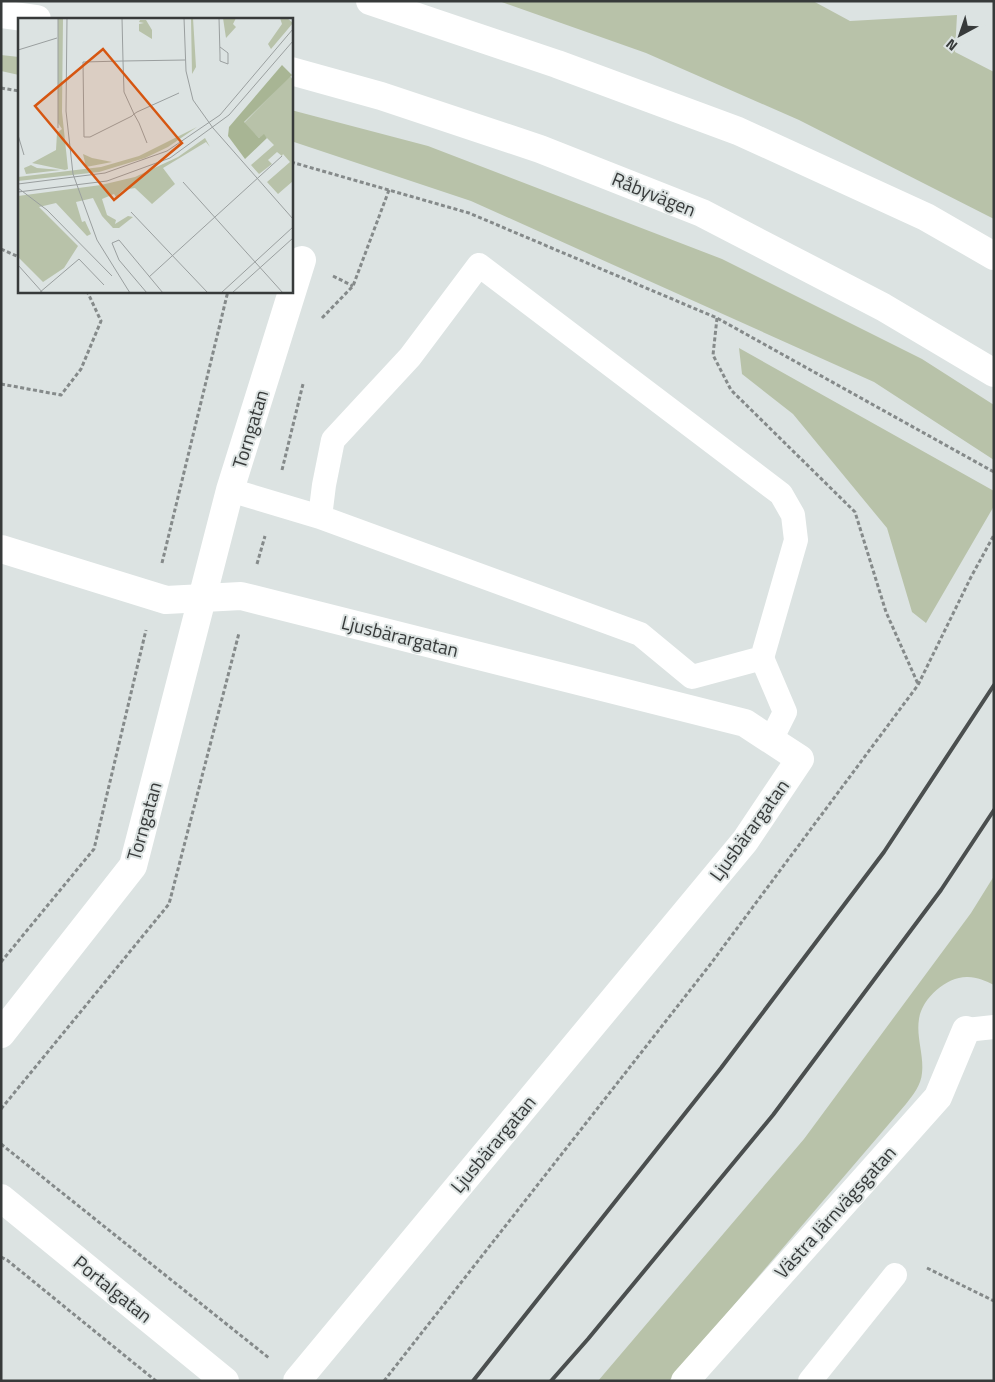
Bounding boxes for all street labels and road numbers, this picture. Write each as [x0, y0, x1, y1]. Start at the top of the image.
street label: Råbyvägen [608, 164, 701, 224]
street label: Torngatan [224, 386, 275, 472]
street label: Ljusbärargatan [338, 607, 462, 664]
street label: Ljusbärargatan [702, 773, 796, 887]
street label: Torngatan [118, 778, 169, 864]
street label: Ljusbärargatan [443, 1088, 542, 1199]
street label: Västra Järnvägsgatan [767, 1139, 902, 1285]
street label: Portalgatan [68, 1248, 159, 1329]

